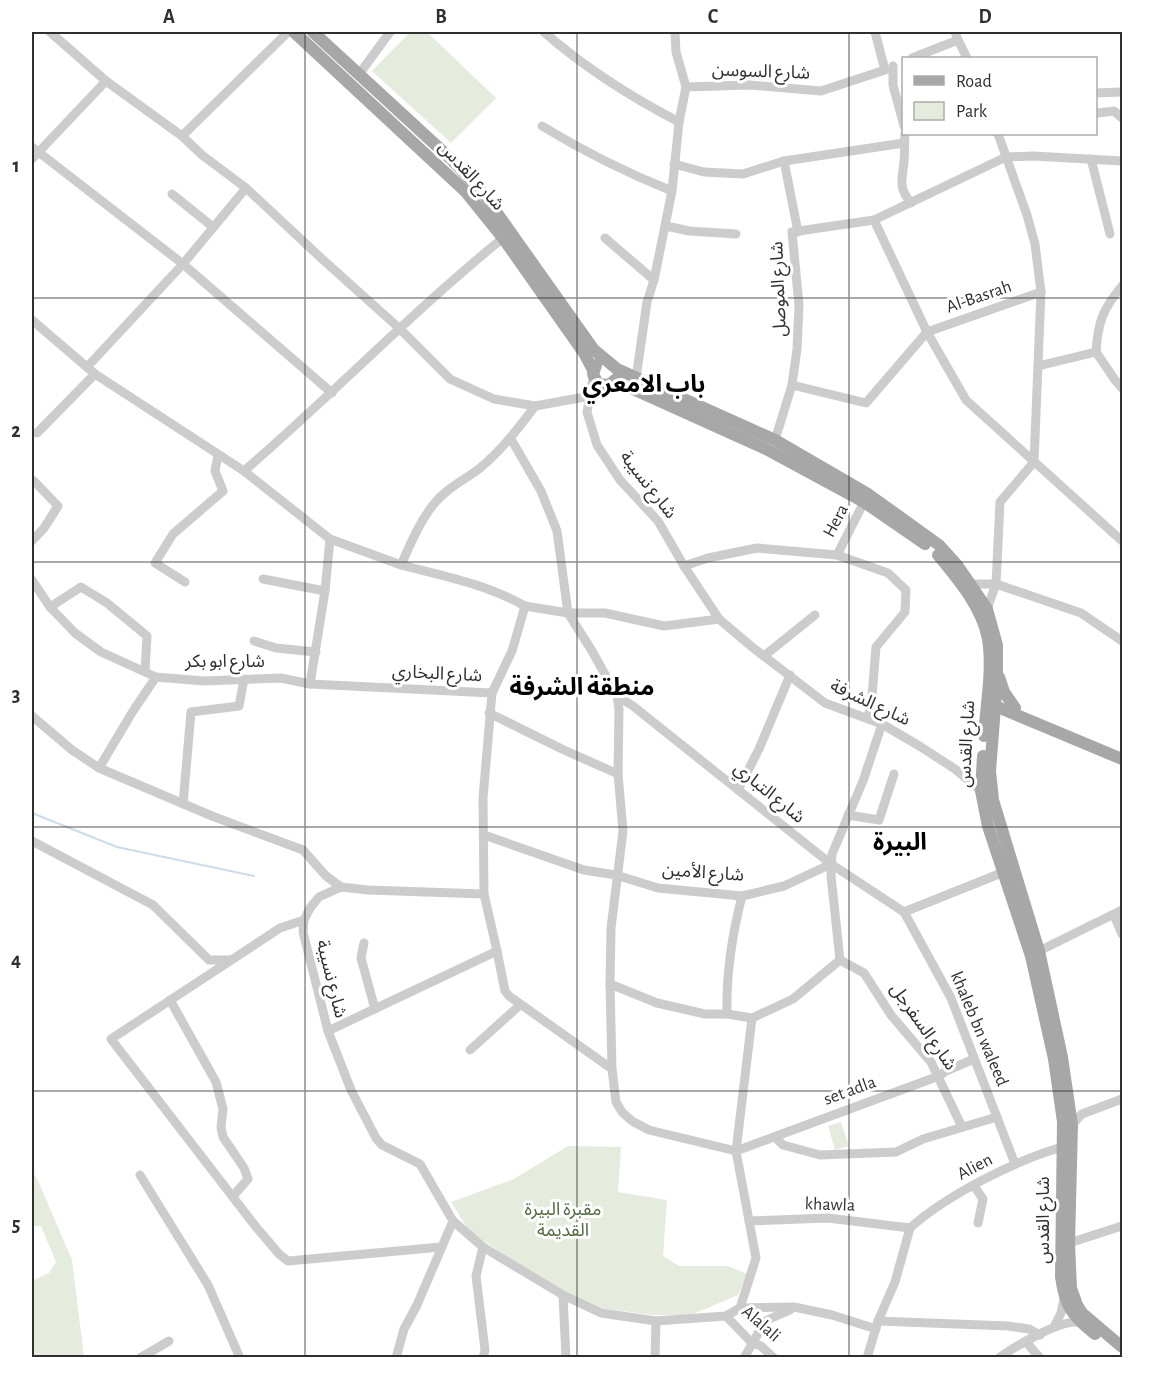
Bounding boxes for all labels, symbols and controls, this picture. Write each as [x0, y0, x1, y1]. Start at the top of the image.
text: A [163, 7, 175, 27]
text: B [435, 7, 447, 27]
text: C [708, 7, 719, 27]
text: D [978, 7, 992, 27]
legend [902, 57, 1097, 135]
street label: شارع السوسن [712, 61, 810, 87]
text: Road [956, 73, 992, 91]
text: Park [956, 103, 988, 121]
street label: شارع القدس [432, 138, 507, 217]
text: 1 [12, 156, 20, 176]
street label: شارع الموصل [768, 241, 794, 337]
street label: Al-Basrah [944, 277, 1014, 317]
district label: باب الامعري [583, 373, 705, 404]
text: 2 [11, 421, 21, 441]
street label: شارع نسيبة [613, 448, 680, 524]
street label: Hera [820, 502, 852, 540]
street label: شارع ابو بكر [184, 653, 265, 675]
street label: شارع البخاري [391, 663, 483, 689]
district label: منطقة الشرفة [510, 674, 654, 701]
street label: شارع الشرفة [826, 677, 913, 733]
text: 3 [12, 685, 20, 705]
street label: شارع القدس [956, 700, 982, 788]
street label: شارع التباري [728, 759, 808, 830]
district label: البيرة [873, 831, 927, 856]
street label: شارع الأمين [661, 860, 745, 889]
street label: شارع نسيبة [309, 938, 349, 1021]
text: 4 [11, 950, 21, 970]
street label: khaleb bn waleed [947, 969, 1011, 1089]
street label: شارع السفرجل [883, 980, 959, 1076]
street label: set adla [822, 1073, 878, 1109]
street label: Alien [955, 1150, 995, 1184]
street label: شارع القدس [1035, 1176, 1057, 1264]
street label: khawla [804, 1195, 856, 1215]
park label: مقبرة البيرة القديمة [525, 1201, 601, 1240]
text: 5 [12, 1215, 20, 1235]
street label: Alalali [738, 1303, 784, 1345]

